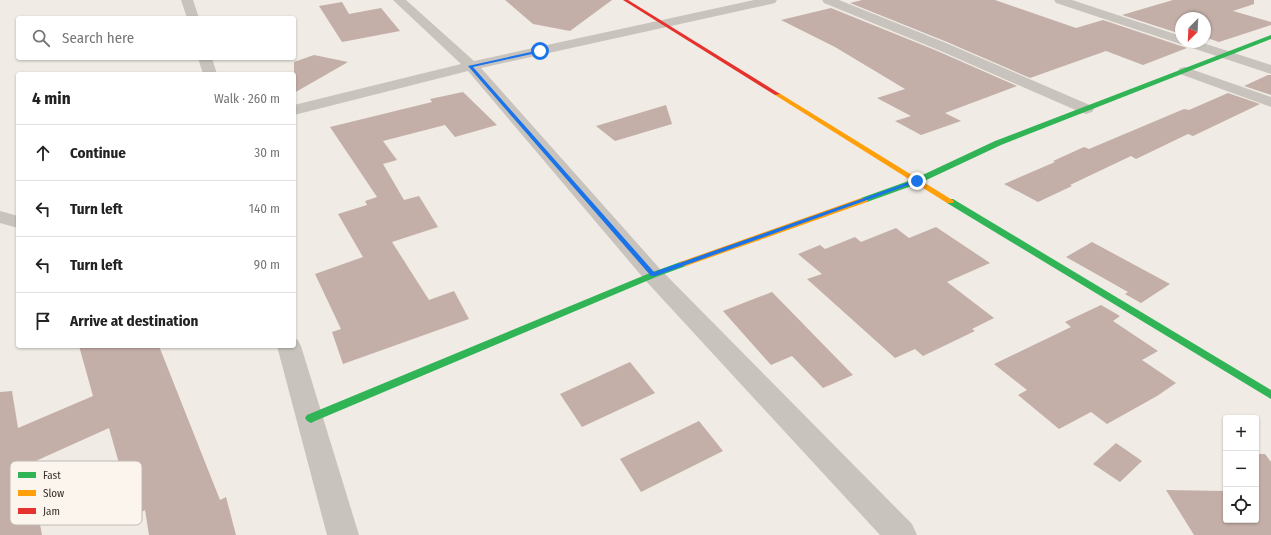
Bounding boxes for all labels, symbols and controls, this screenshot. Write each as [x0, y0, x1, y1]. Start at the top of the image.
north arrow [1175, 12, 1211, 48]
search box [16, 16, 296, 60]
icon: search [30, 27, 52, 49]
text: Search here [62, 29, 134, 47]
route start [531, 42, 549, 60]
text: 4 min [32, 88, 71, 109]
text: Walk · 260 m [214, 91, 280, 106]
icon: ahead [32, 142, 54, 164]
text: Continue [70, 144, 126, 162]
text: 30 m [254, 145, 280, 160]
route end [908, 172, 926, 190]
icon: left [32, 198, 54, 220]
text: Turn left [70, 200, 123, 218]
text: 140 m [249, 201, 280, 216]
icon: left [32, 254, 54, 276]
text: Turn left [70, 256, 123, 274]
text: 90 m [254, 257, 280, 272]
icon: arrive [32, 310, 54, 332]
text: Arrive at destination [70, 312, 198, 330]
map controls [1223, 415, 1259, 523]
button: + [1223, 415, 1259, 451]
button: − [1223, 451, 1259, 487]
legend [10, 461, 142, 525]
text: Fast [43, 469, 61, 482]
text: Slow [43, 487, 64, 500]
button: locate [1223, 487, 1259, 523]
text: Jam [43, 505, 60, 518]

